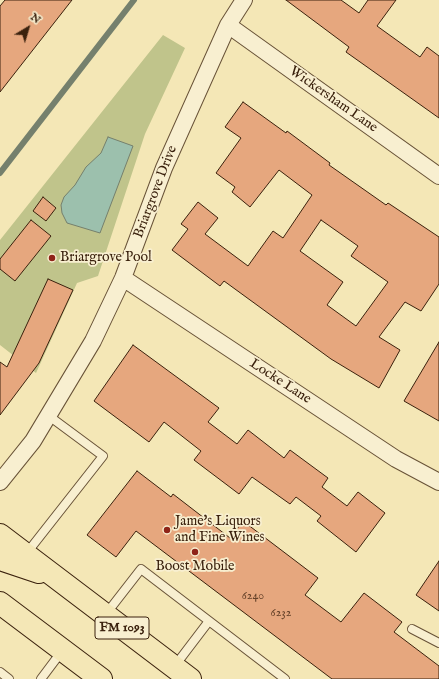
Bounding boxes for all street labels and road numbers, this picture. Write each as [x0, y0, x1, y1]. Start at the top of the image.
street label: Wickersham Lane [286, 63, 380, 137]
street label: Briargrove Drive [131, 143, 181, 241]
street label: Locke Lane [246, 356, 314, 408]
road number: FM 1093 [95, 617, 149, 639]

